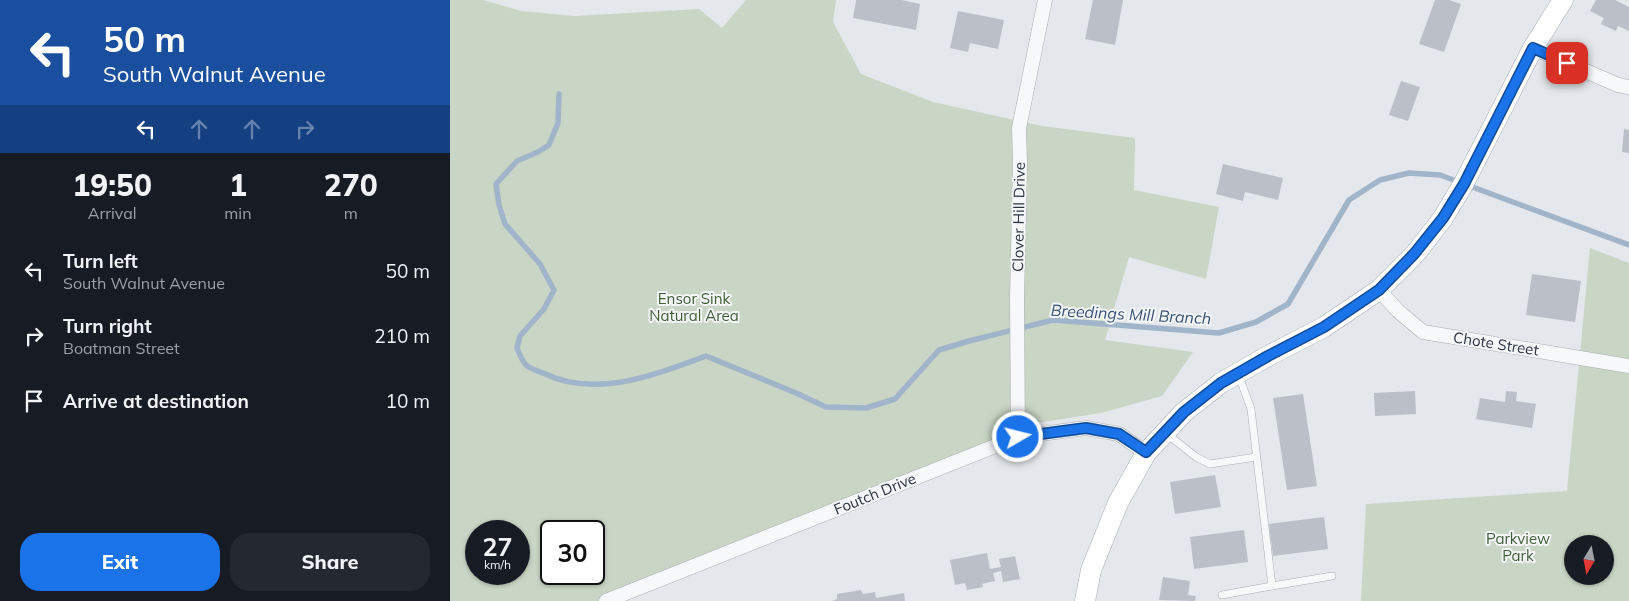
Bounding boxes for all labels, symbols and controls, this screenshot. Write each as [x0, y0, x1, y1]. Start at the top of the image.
text: 50 m [103, 17, 186, 61]
icon: left [20, 20, 85, 85]
pin [1546, 42, 1588, 84]
icon: arrive [1553, 49, 1581, 77]
text: South Walnut Avenue [103, 60, 326, 88]
icon: left [132, 115, 160, 143]
icon: ahead [185, 115, 213, 143]
icon: ahead [238, 115, 266, 143]
icon: right [291, 115, 319, 143]
street label: Clover Hill Drive [1008, 162, 1029, 272]
text: 19:50 [72, 166, 152, 204]
text: 1 [229, 166, 247, 204]
text: 270 [324, 166, 378, 204]
text: Arrival [88, 203, 137, 223]
text: min [224, 203, 252, 223]
text: m [344, 203, 358, 223]
text: Turn left [63, 249, 138, 273]
icon: left [20, 257, 48, 285]
text: 50 m [386, 259, 430, 283]
text: South Walnut Avenue [63, 273, 225, 293]
park label: Ensor Sink Natural Area [649, 289, 739, 325]
water label: Breedings Mill Branch [1050, 300, 1212, 328]
text: Turn right [63, 314, 152, 338]
icon: right [20, 322, 48, 350]
text: 210 m [374, 324, 430, 348]
street label: Chote Street [1452, 327, 1540, 360]
text: Boatman Street [63, 338, 180, 358]
icon: arrive [20, 387, 48, 415]
text: Arrive at destination [63, 389, 249, 413]
text: 10 m [386, 389, 430, 413]
position arrow [991, 410, 1043, 462]
street label: Foutch Drive [831, 468, 919, 519]
speed limit sign: 30 [540, 520, 605, 585]
park label: Parkview Park [1486, 529, 1550, 565]
text: 27 [482, 531, 513, 562]
button: Exit [20, 533, 220, 591]
button: Share [230, 533, 430, 591]
north arrow [1564, 535, 1614, 585]
map controls [1564, 535, 1614, 585]
text: km/h [484, 557, 511, 572]

